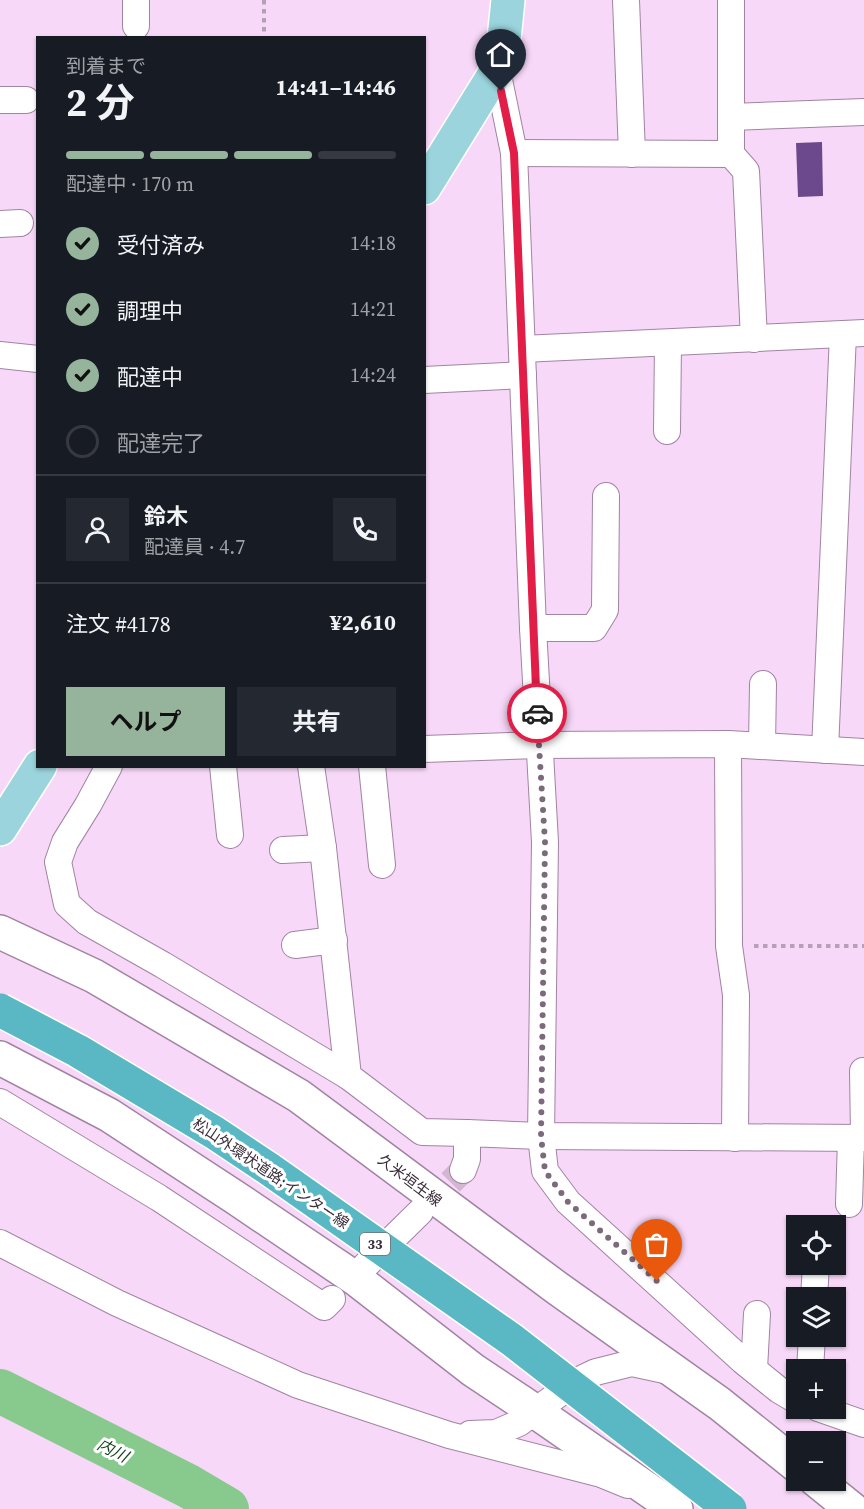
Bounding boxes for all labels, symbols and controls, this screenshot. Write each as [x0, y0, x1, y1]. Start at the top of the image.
pin [475, 29, 526, 91]
icon: home [484, 38, 517, 71]
text: 到着まで [66, 52, 146, 80]
text: 14:41–14:46 [276, 72, 396, 102]
text: 2 分 [66, 76, 134, 129]
text: 配達中 · 170 m [66, 170, 194, 198]
icon: check [66, 227, 99, 260]
text: 14:18 [350, 229, 396, 257]
text: 受付済み [117, 230, 205, 260]
icon: check [66, 293, 99, 326]
text: 14:21 [350, 295, 396, 323]
text: 調理中 [117, 296, 183, 326]
icon: check [66, 359, 99, 392]
text: 14:24 [350, 361, 396, 389]
text: 配達中 [117, 362, 183, 392]
text: 配達完了 [117, 428, 205, 458]
button: person [66, 498, 129, 561]
button: phone [333, 498, 396, 561]
text: 鈴木 [144, 501, 188, 531]
text: 配達員 · 4.7 [144, 533, 245, 561]
text: ¥2,610 [330, 607, 396, 637]
text: 注文 #4178 [66, 609, 171, 639]
courier [507, 683, 567, 743]
button: ヘルプ [66, 687, 225, 756]
button: 共有 [237, 687, 396, 756]
icon: car [521, 697, 554, 730]
street label: 松山外環状道路;インター線 [189, 1113, 353, 1233]
street label: 久米垣生線 [374, 1149, 446, 1211]
map controls [786, 1215, 846, 1491]
button: locate [786, 1215, 846, 1275]
pin [631, 1219, 682, 1281]
icon: bag [640, 1228, 673, 1261]
road number: 33 [360, 1233, 390, 1255]
button: layers [786, 1287, 846, 1347]
button: + [786, 1359, 846, 1419]
button: − [786, 1431, 846, 1491]
water label: 内川 [94, 1433, 134, 1468]

